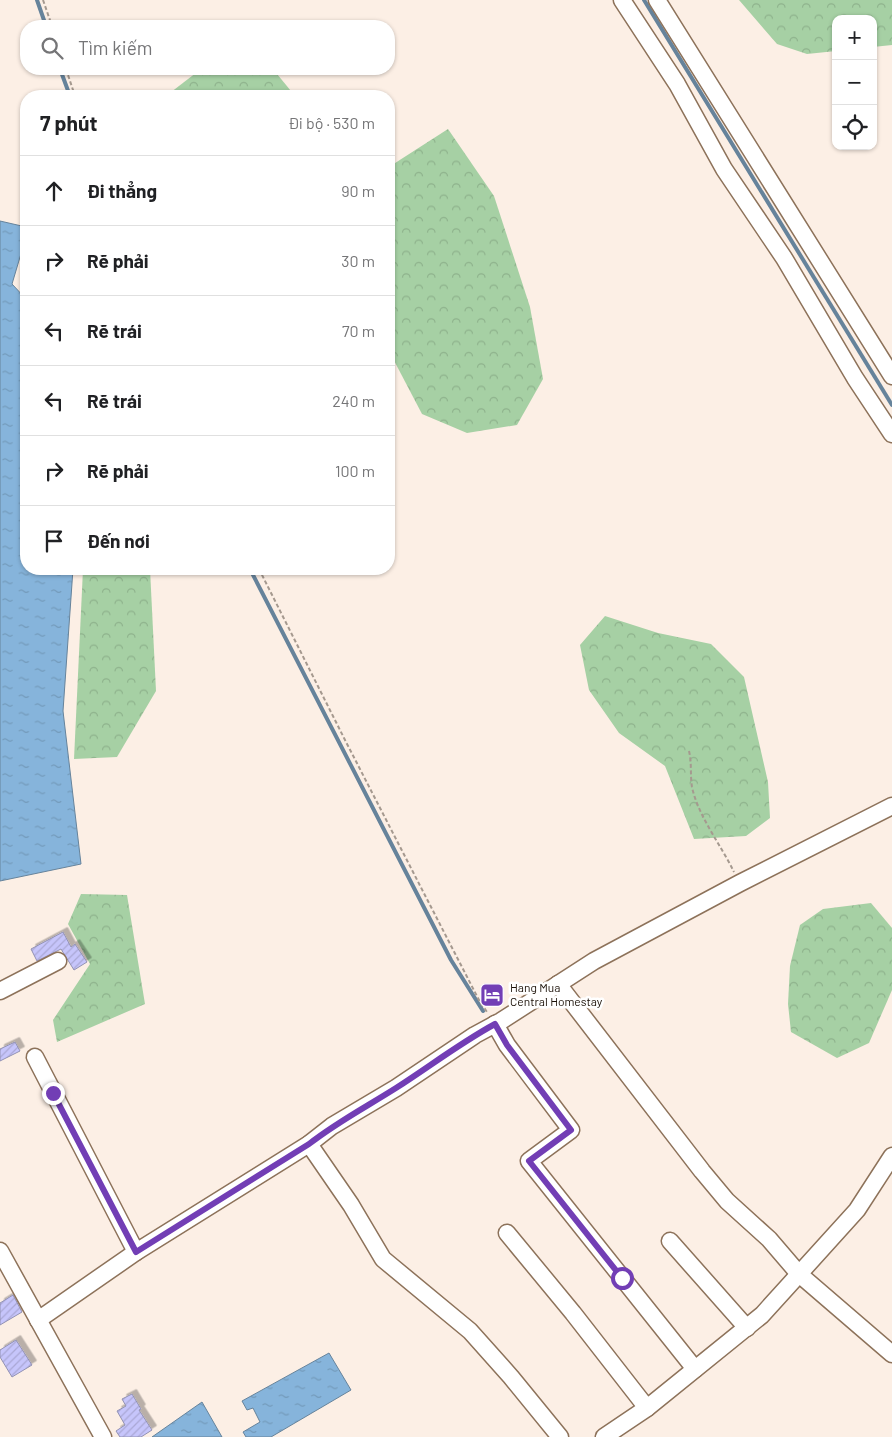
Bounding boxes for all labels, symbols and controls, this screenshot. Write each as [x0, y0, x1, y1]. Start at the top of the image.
map controls [832, 15, 877, 150]
button: + [832, 15, 877, 60]
search box [20, 20, 395, 75]
icon: search [38, 34, 66, 62]
text: Tìm kiếm [78, 36, 153, 59]
button: − [832, 60, 877, 105]
button: locate [832, 105, 877, 150]
text: 7 phút [40, 110, 97, 135]
text: Đi bộ · 530 m [288, 113, 375, 132]
icon: ahead [40, 177, 68, 205]
text: Đi thẳng [87, 179, 157, 202]
text: 90 m [341, 181, 375, 200]
icon: right [40, 247, 68, 275]
text: Rẽ phải [87, 249, 149, 272]
text: 30 m [341, 251, 375, 270]
icon: left [40, 317, 68, 345]
text: Rẽ trái [87, 319, 142, 342]
text: 70 m [342, 321, 375, 340]
icon: left [40, 387, 68, 415]
text: Rẽ trái [87, 389, 142, 412]
text: 240 m [332, 391, 375, 410]
icon: right [40, 457, 68, 485]
text: Rẽ phải [87, 459, 149, 482]
text: 100 m [335, 461, 375, 480]
icon: arrive [40, 527, 68, 555]
text: Đến nơi [87, 529, 150, 552]
place label: Hang Mua Central Homestay [510, 980, 603, 1008]
hotel icon: Hang Mua Central Homestay [479, 982, 505, 1008]
route end [42, 1082, 65, 1105]
route start [611, 1267, 634, 1290]

